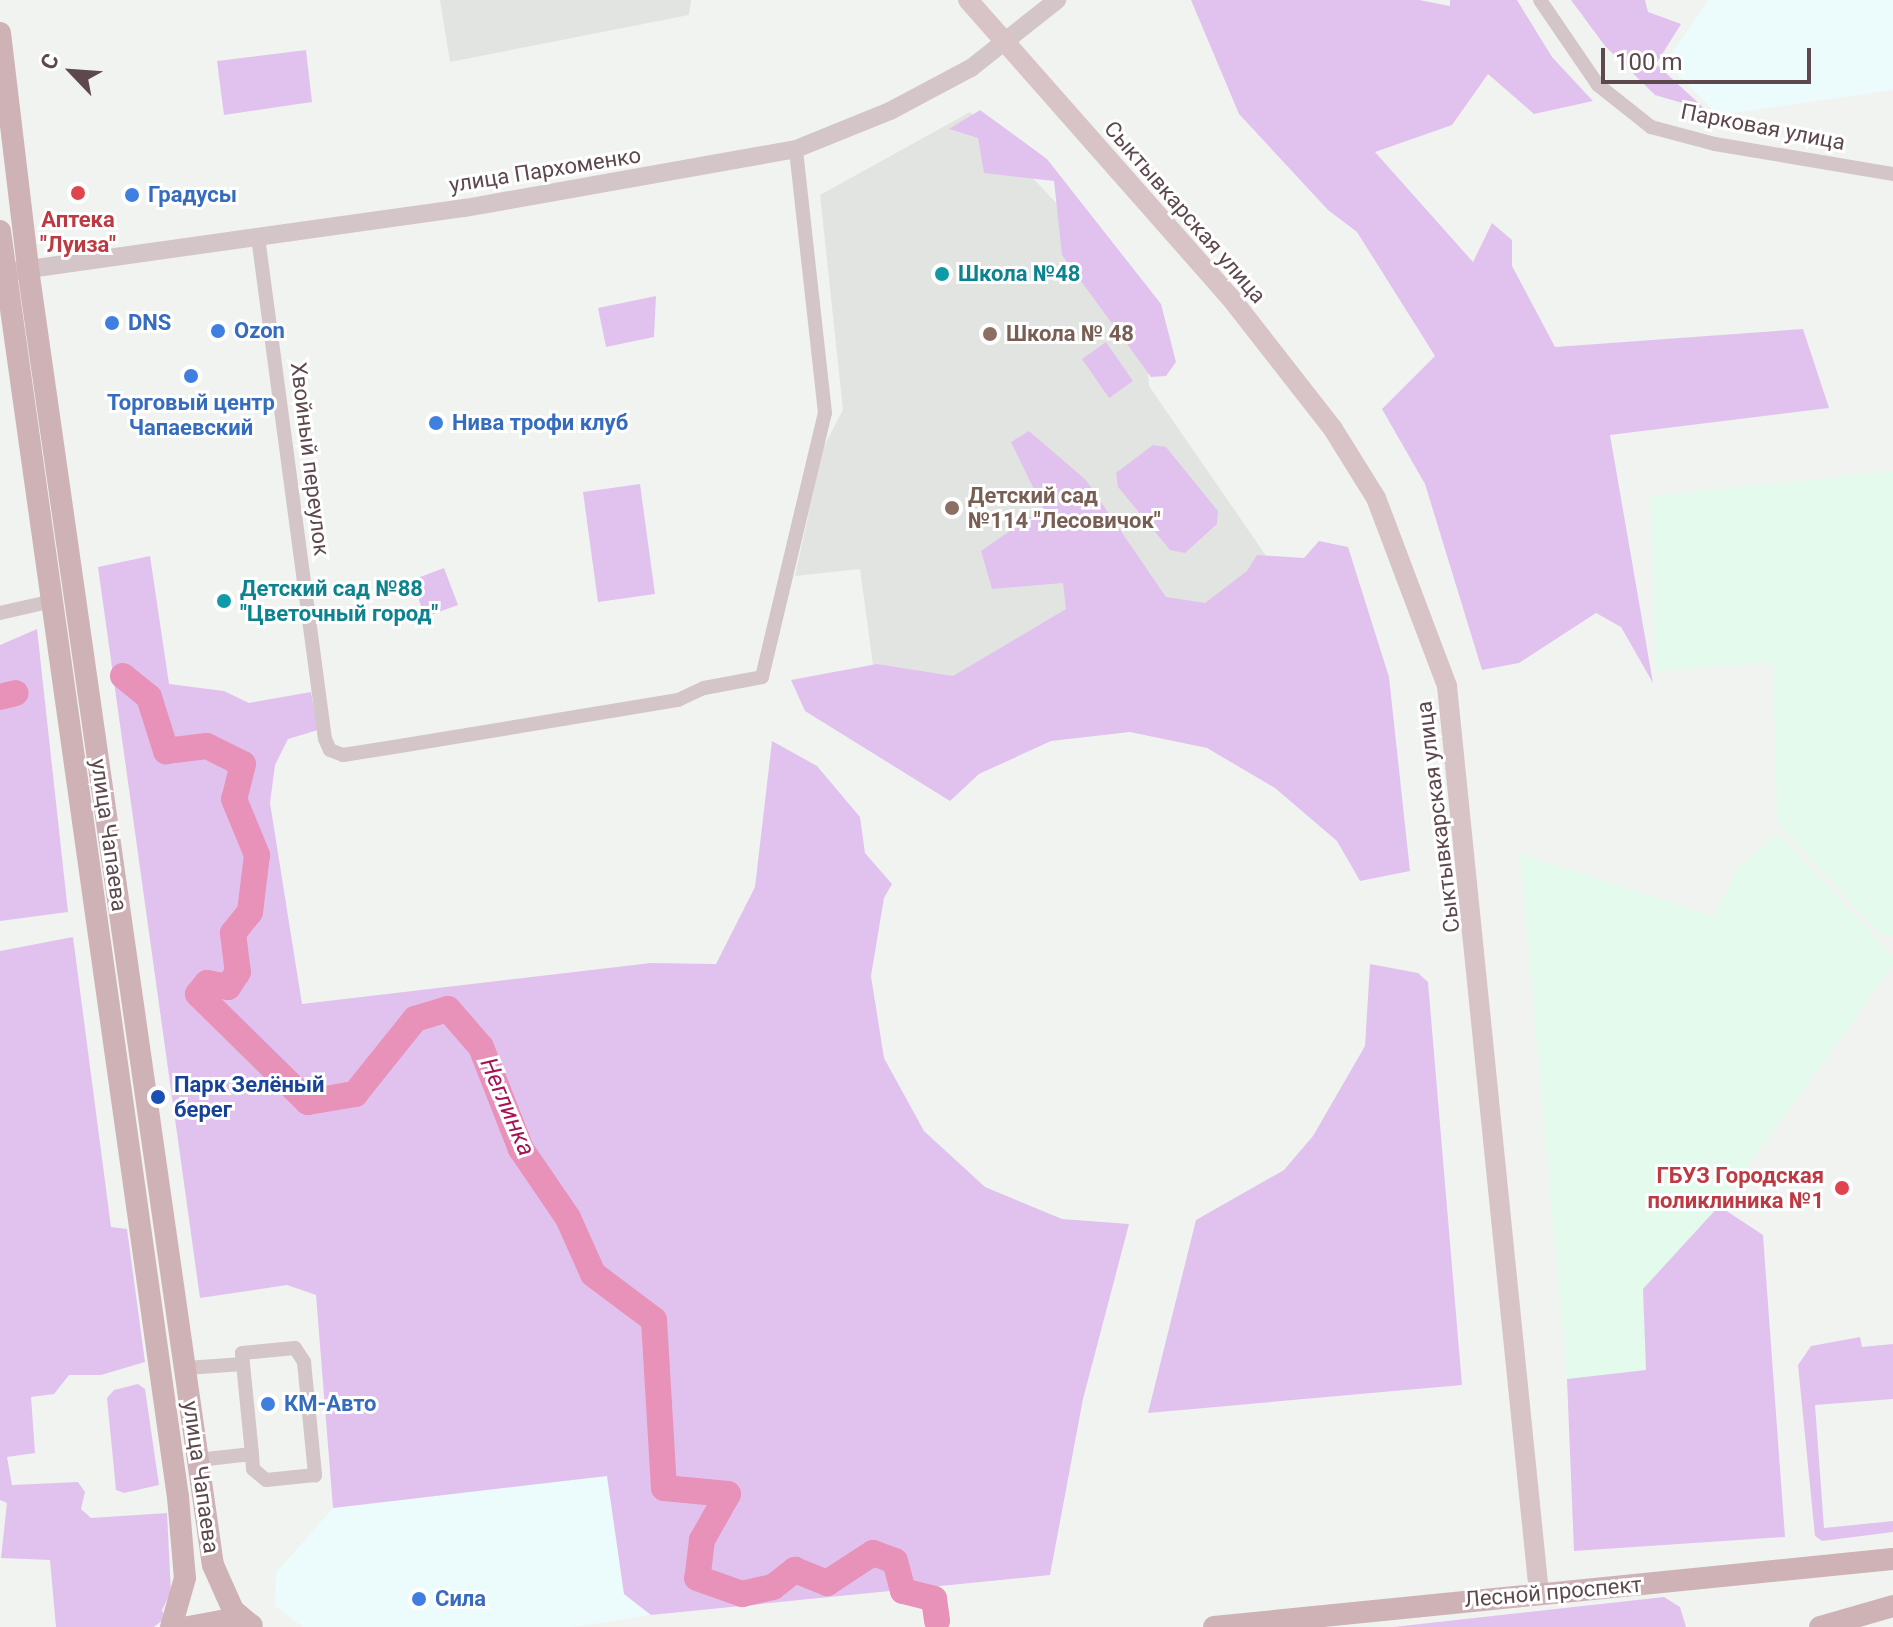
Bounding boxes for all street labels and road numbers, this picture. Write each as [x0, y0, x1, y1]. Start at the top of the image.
street label: Парковая улица [1679, 98, 1847, 156]
street label: Сыктывкарская улица [1099, 115, 1271, 309]
street label: улица Пархоменко [447, 142, 643, 198]
street label: Хвойный переулок [285, 361, 335, 557]
street label: Сыктывкарская улица [1411, 700, 1465, 934]
street label: улица Чапаева [85, 757, 133, 913]
street label: улица Чапаева [177, 1399, 225, 1555]
street label: Лесной проспект [1463, 1571, 1643, 1613]

